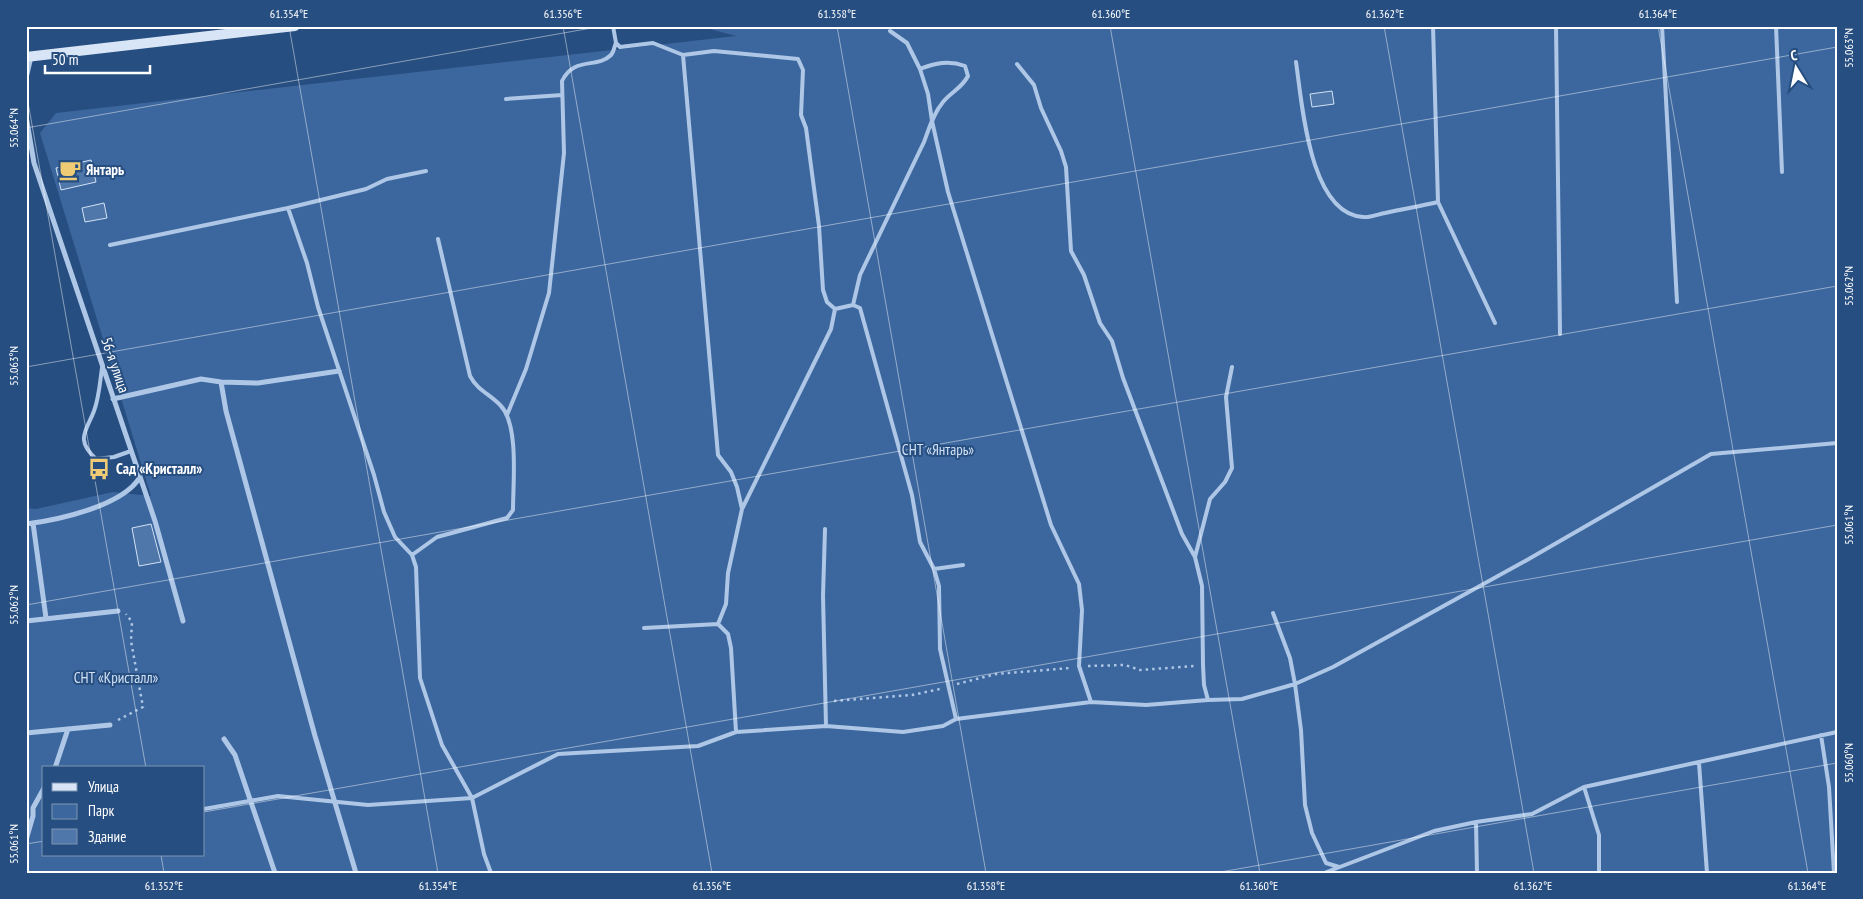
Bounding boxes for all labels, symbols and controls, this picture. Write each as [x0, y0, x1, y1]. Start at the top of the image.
text: 61.354°E [270, 6, 308, 21]
text: 61.356°E [544, 6, 582, 21]
text: 61.358°E [818, 6, 856, 21]
text: 61.360°E [1092, 6, 1130, 21]
text: 61.362°E [1366, 6, 1404, 21]
text: 61.364°E [1639, 6, 1677, 21]
text: 55.063°N [1841, 28, 1856, 68]
scale bar [45, 42, 150, 74]
north arrow [1770, 42, 1820, 92]
text: С [1789, 46, 1799, 65]
text: 50 m [52, 50, 78, 69]
text: 55.064°N [6, 108, 21, 148]
cafe icon: Янтарь [57, 157, 83, 183]
place label: Янтарь [86, 160, 124, 179]
text: 55.062°N [1841, 266, 1856, 306]
street label: 56-я улица [97, 335, 134, 395]
text: 55.063°N [6, 346, 21, 386]
park label: СНТ «Янтарь» [902, 440, 974, 459]
bus stop icon: Сад «Кристалл» [86, 456, 112, 482]
place label: Сад «Кристалл» [116, 459, 202, 478]
text: 55.061°N [1841, 505, 1856, 545]
text: 55.062°N [6, 585, 21, 625]
park label: СНТ «Кристалл» [74, 668, 159, 687]
text: 55.060°N [1841, 743, 1856, 783]
legend [42, 766, 205, 856]
text: Улица [88, 777, 119, 796]
text: Парк [88, 801, 114, 820]
text: 55.061°N [6, 824, 21, 864]
text: Здание [88, 827, 126, 846]
text: 61.352°E [145, 878, 183, 893]
text: 61.354°E [419, 878, 457, 893]
text: 61.356°E [693, 878, 731, 893]
text: 61.358°E [967, 878, 1005, 893]
text: 61.360°E [1240, 878, 1278, 893]
text: 61.362°E [1514, 878, 1552, 893]
text: 61.364°E [1788, 878, 1826, 893]

